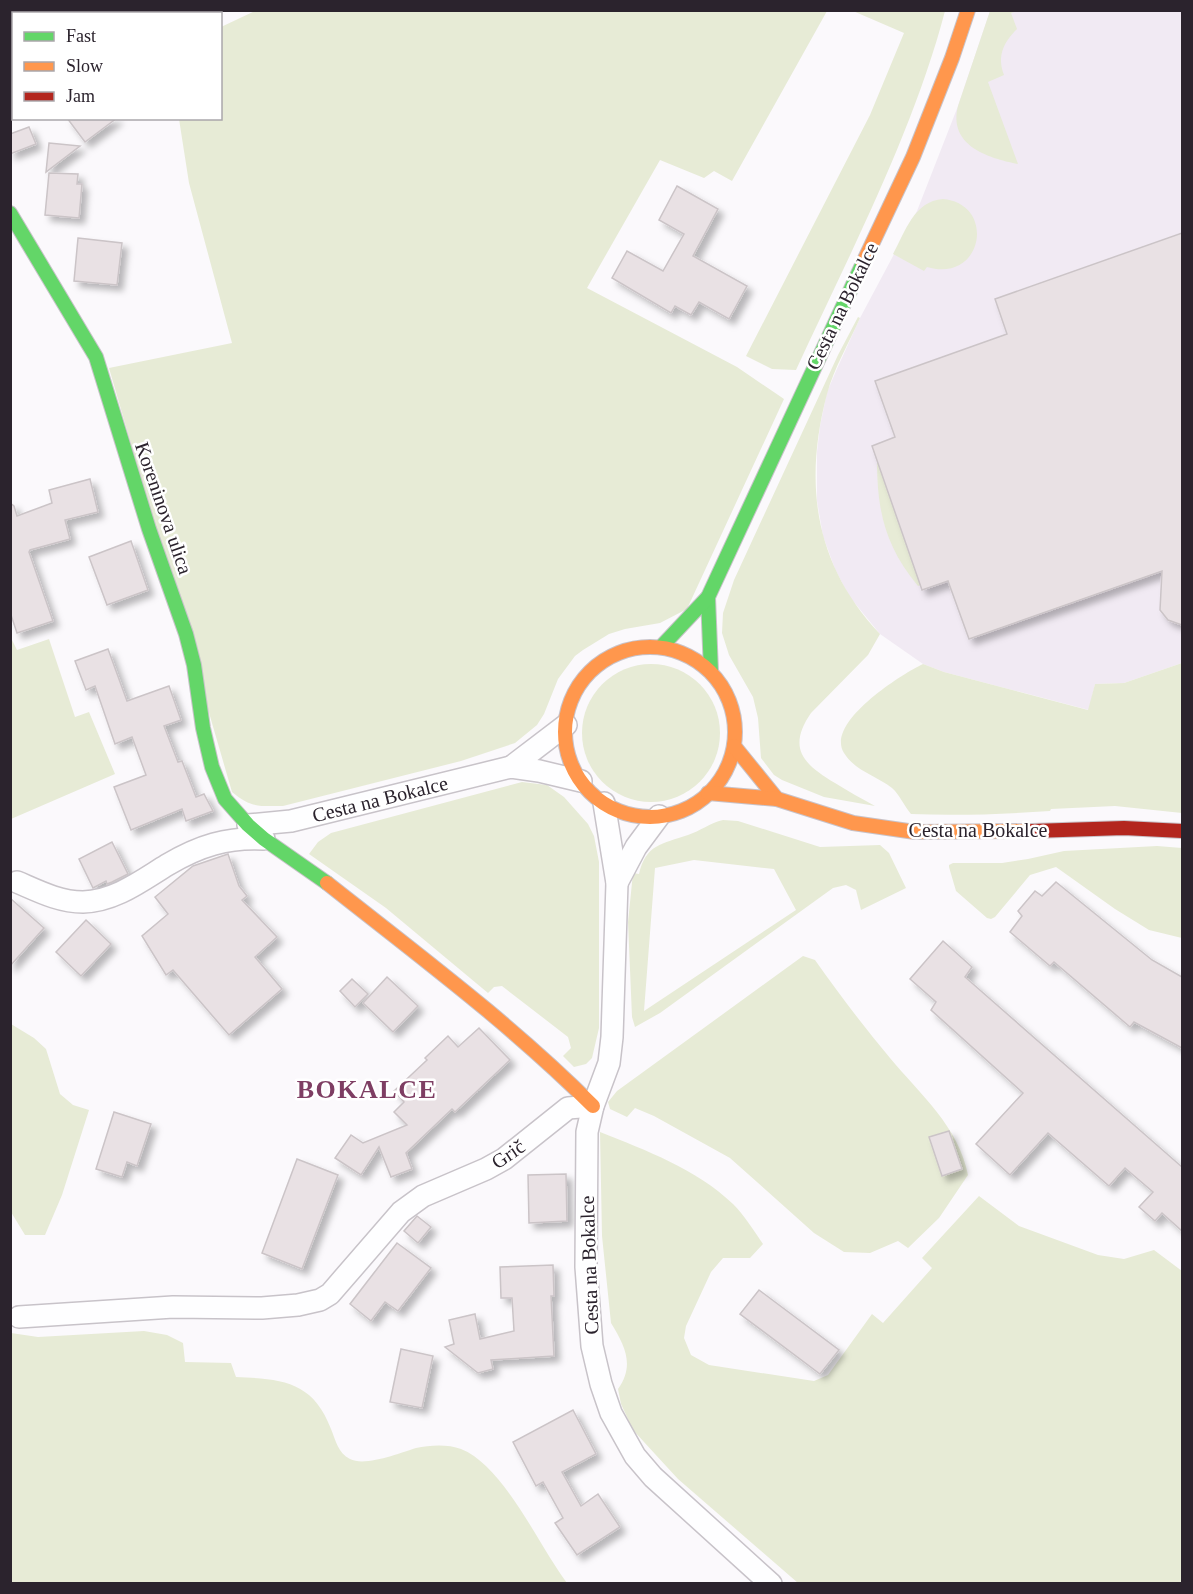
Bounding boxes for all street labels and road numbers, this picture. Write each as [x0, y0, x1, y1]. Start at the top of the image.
street label: Cesta na Bokalce [802, 239, 882, 373]
street label: Koreninova ulica [131, 439, 197, 577]
street label: Cesta na Bokalce [310, 772, 450, 826]
street label: Cesta na Bokalce [909, 819, 1048, 841]
street label: Grič [487, 1135, 529, 1173]
street label: Cesta na Bokalce [576, 1195, 602, 1335]

